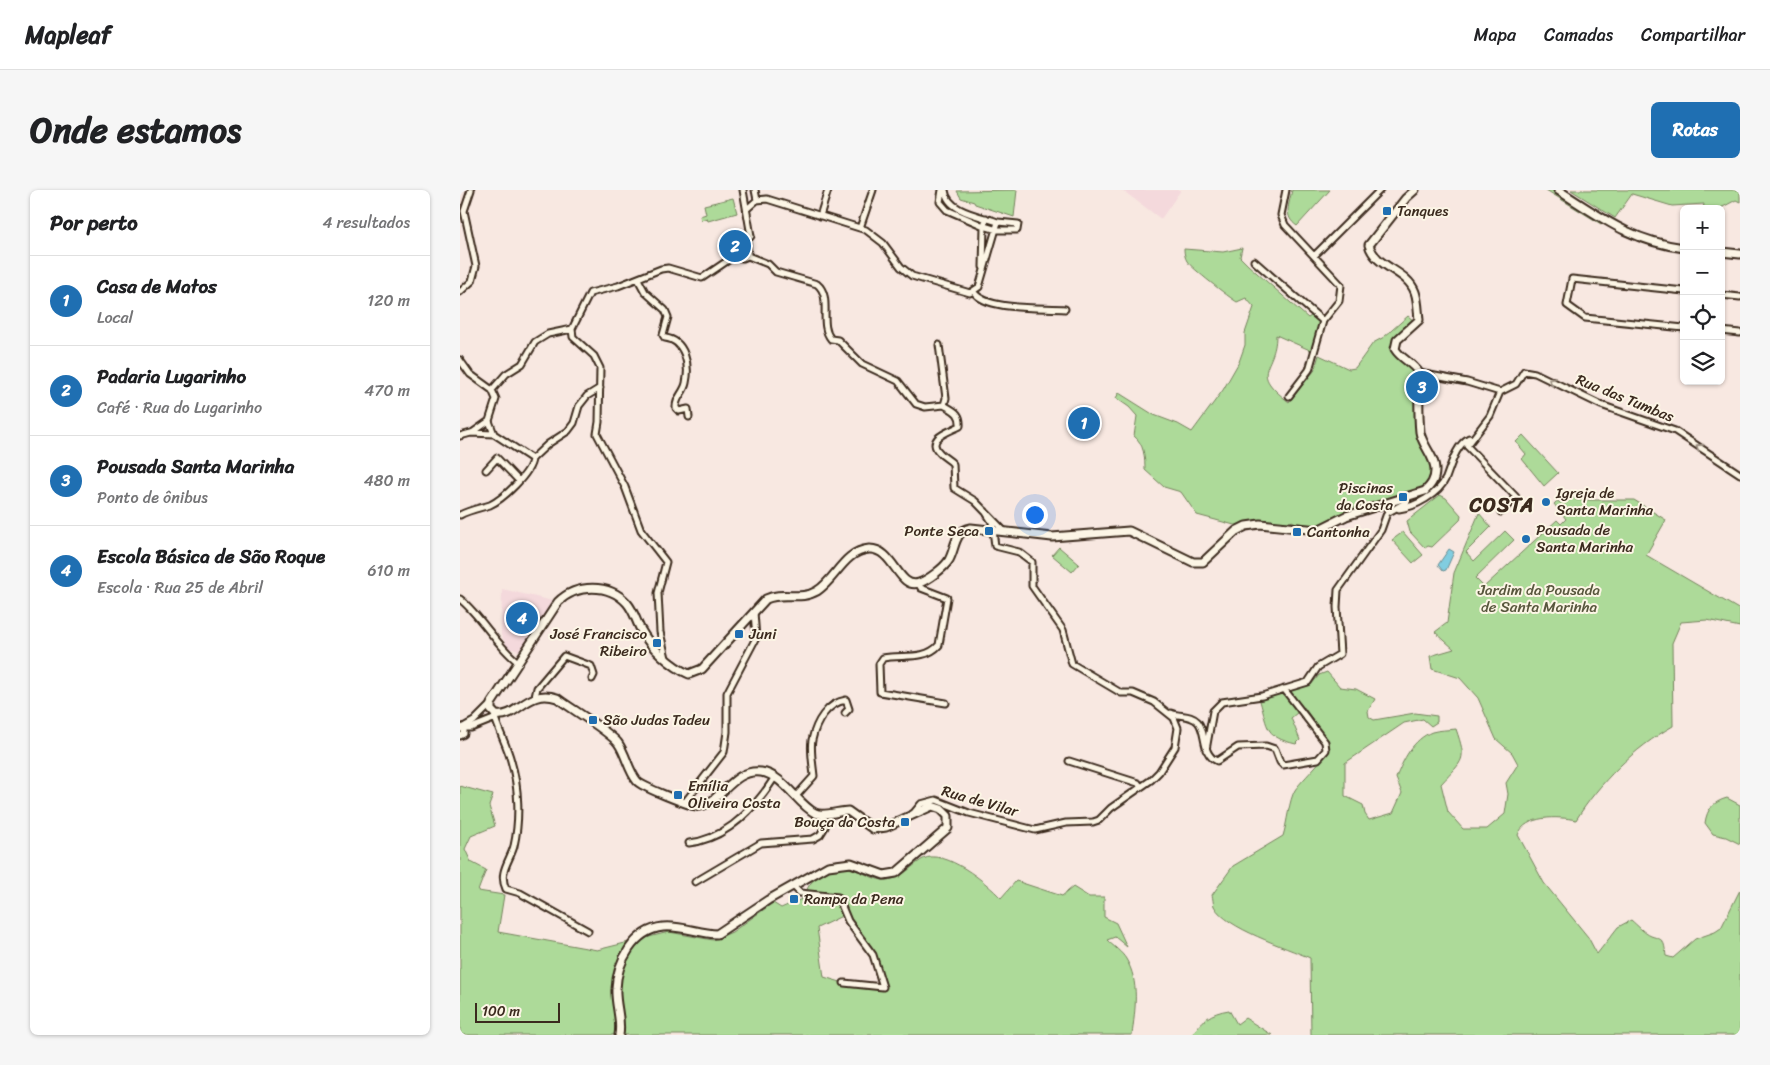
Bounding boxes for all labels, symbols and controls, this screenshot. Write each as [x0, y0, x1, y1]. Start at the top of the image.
text: Mapleaf [25, 14, 111, 56]
text: Mapa [1474, 19, 1516, 51]
text: Camadas [1544, 19, 1613, 51]
text: Compartilhar [1641, 19, 1745, 51]
text: Onde estamos [30, 99, 241, 161]
button: Rotas [1651, 102, 1740, 158]
place label: Tanques [1397, 198, 1449, 224]
text: Por perto [50, 204, 138, 242]
marker: Tanques [1381, 205, 1393, 217]
map controls [1680, 205, 1725, 385]
button: + [1680, 205, 1725, 250]
text: 4 resultados [322, 208, 410, 237]
pin: 2 [719, 227, 751, 265]
button: − [1680, 250, 1725, 295]
text: Casa de Matos [97, 270, 217, 303]
text: 1 [63, 286, 69, 315]
text: 120 m [367, 286, 410, 315]
button: locate [1680, 295, 1725, 340]
text: Local [97, 303, 133, 332]
button: layers [1680, 340, 1725, 385]
text: Padaria Lugarinho [97, 360, 246, 393]
street label: Rua das Tumbas [1572, 366, 1678, 430]
pin: 3 [1406, 368, 1438, 406]
text: 2 [61, 376, 71, 405]
text: 470 m [364, 376, 410, 405]
one-way arrow [1548, 376, 1557, 387]
text: Café · Rua do Lugarinho [97, 393, 262, 422]
pin: 1 [1068, 404, 1100, 442]
one-way arrow [1696, 444, 1705, 453]
text: Pousada Santa Marinha [97, 450, 294, 483]
text: 3 [62, 466, 70, 495]
text: 480 m [364, 466, 410, 495]
place label: Piscinas da Costa [1336, 475, 1393, 518]
place label: Igreja de Santa Marinha [1555, 480, 1654, 523]
text: Ponto de ônibus [97, 483, 208, 512]
district label: COSTA [1469, 488, 1534, 523]
marker: Piscinas da Costa [1397, 491, 1409, 503]
marker: Igreja de Santa Marinha [1540, 496, 1552, 508]
your location [1022, 502, 1048, 528]
place label: Pousada de Santa Marinha [1536, 517, 1634, 560]
place label: Ponte Seca [904, 518, 979, 544]
place label: Cantonha [1307, 519, 1370, 545]
marker: Ponte Seca [983, 525, 995, 537]
marker: Cantonha [1291, 526, 1303, 538]
marker: Pousada de Santa Marinha [1520, 533, 1532, 545]
text: Escola Básica de São Roque [97, 540, 325, 573]
text: 4 [61, 556, 71, 585]
text: 610 m [367, 556, 410, 585]
text: Escola · Rua 25 de Abril [97, 573, 263, 602]
park label: Jardim da Pousada de Santa Marinha [1477, 577, 1601, 620]
pin: 4 [506, 599, 538, 637]
place label: José Francisco Ribeiro [549, 621, 647, 664]
place label: Juni [748, 621, 777, 647]
marker: Juni [733, 628, 745, 640]
marker: José Francisco Ribeiro [651, 637, 663, 649]
place label: São Judas Tadeu [603, 707, 710, 733]
marker: São Judas Tadeu [587, 714, 599, 726]
place label: Emília Oliveira Costa [688, 773, 781, 816]
street label: Rua de Vilar [939, 778, 1022, 825]
marker: Emília Oliveira Costa [672, 789, 684, 801]
place label: Bouça da Costa [794, 809, 895, 835]
marker: Bouça da Costa [899, 816, 911, 828]
place label: Rampa da Pena [804, 886, 904, 912]
marker: Rampa da Pena [788, 893, 800, 905]
text: 100 m [482, 999, 520, 1024]
scale bar [475, 1000, 560, 1023]

